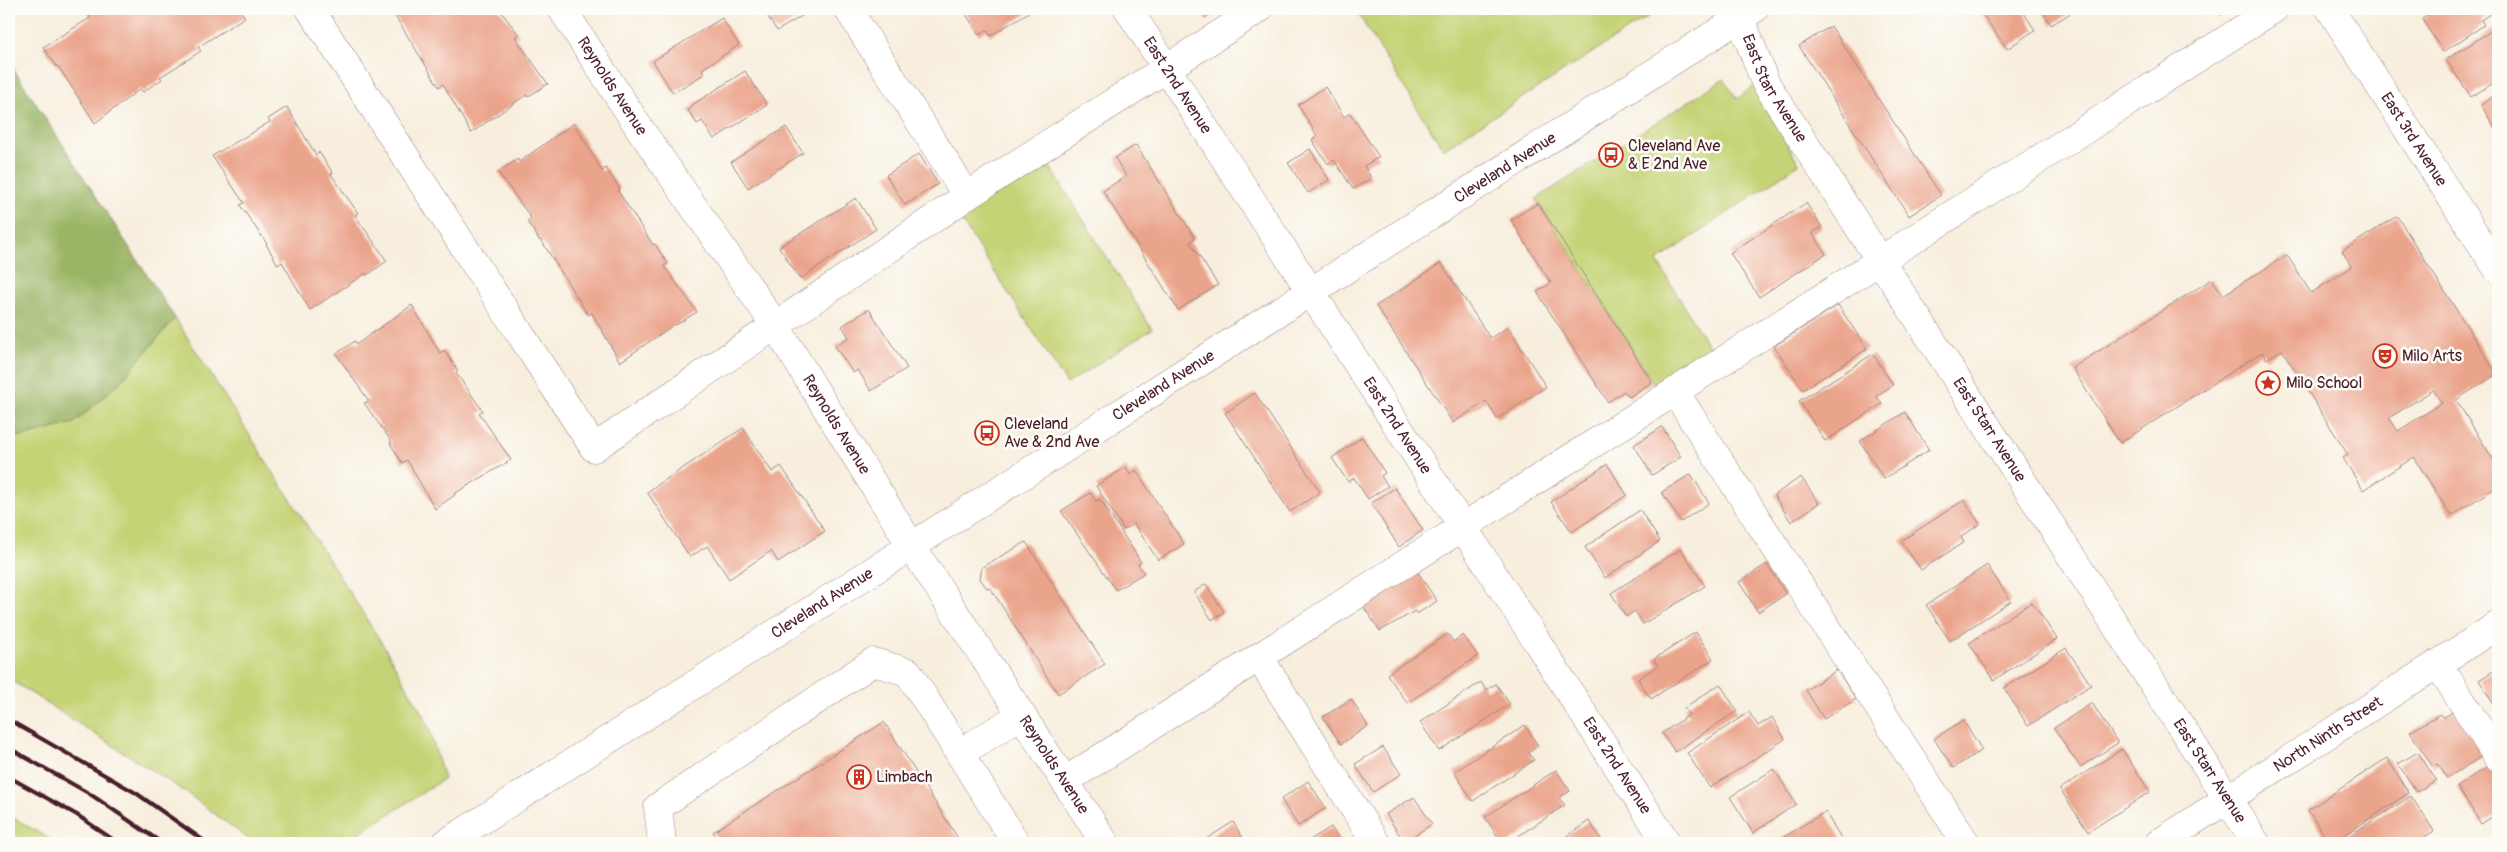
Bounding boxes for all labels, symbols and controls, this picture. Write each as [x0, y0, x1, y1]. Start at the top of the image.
street label: East Starr Avenue [1738, 31, 1811, 146]
street label: Reynolds Avenue [573, 33, 652, 139]
street label: East 2nd Avenue [1139, 33, 1216, 138]
street label: East 3rd Avenue [2376, 89, 2452, 190]
street label: Cleveland Avenue [1450, 128, 1560, 208]
place label: Cleveland Ave & E 2nd Ave [1628, 136, 1720, 174]
bus stop icon: Cleveland Ave & E 2nd Ave [1598, 142, 1624, 168]
theatre icon: Milo Arts [2372, 343, 2398, 369]
street label: Cleveland Avenue [1109, 346, 1218, 425]
place label: Milo Arts [2402, 346, 2462, 366]
place icon: Milo School [2255, 370, 2281, 396]
street label: Reynolds Avenue [798, 371, 875, 478]
street label: East 2nd Avenue [1359, 373, 1436, 478]
place label: Milo School [2286, 373, 2362, 393]
street label: East Starr Avenue [1948, 374, 2030, 486]
place label: Cleveland Ave & 2nd Ave [1004, 414, 1099, 452]
bus stop icon: Cleveland Ave & 2nd Ave [974, 420, 1000, 446]
street label: Cleveland Avenue [767, 563, 877, 643]
street label: North Ninth Street [2270, 692, 2387, 777]
street label: Reynolds Avenue [1015, 712, 1093, 818]
street label: East 2nd Avenue [1578, 713, 1656, 818]
street label: East Starr Avenue [2168, 715, 2251, 827]
building icon: Limbach [846, 764, 872, 790]
place label: Limbach [876, 767, 933, 787]

